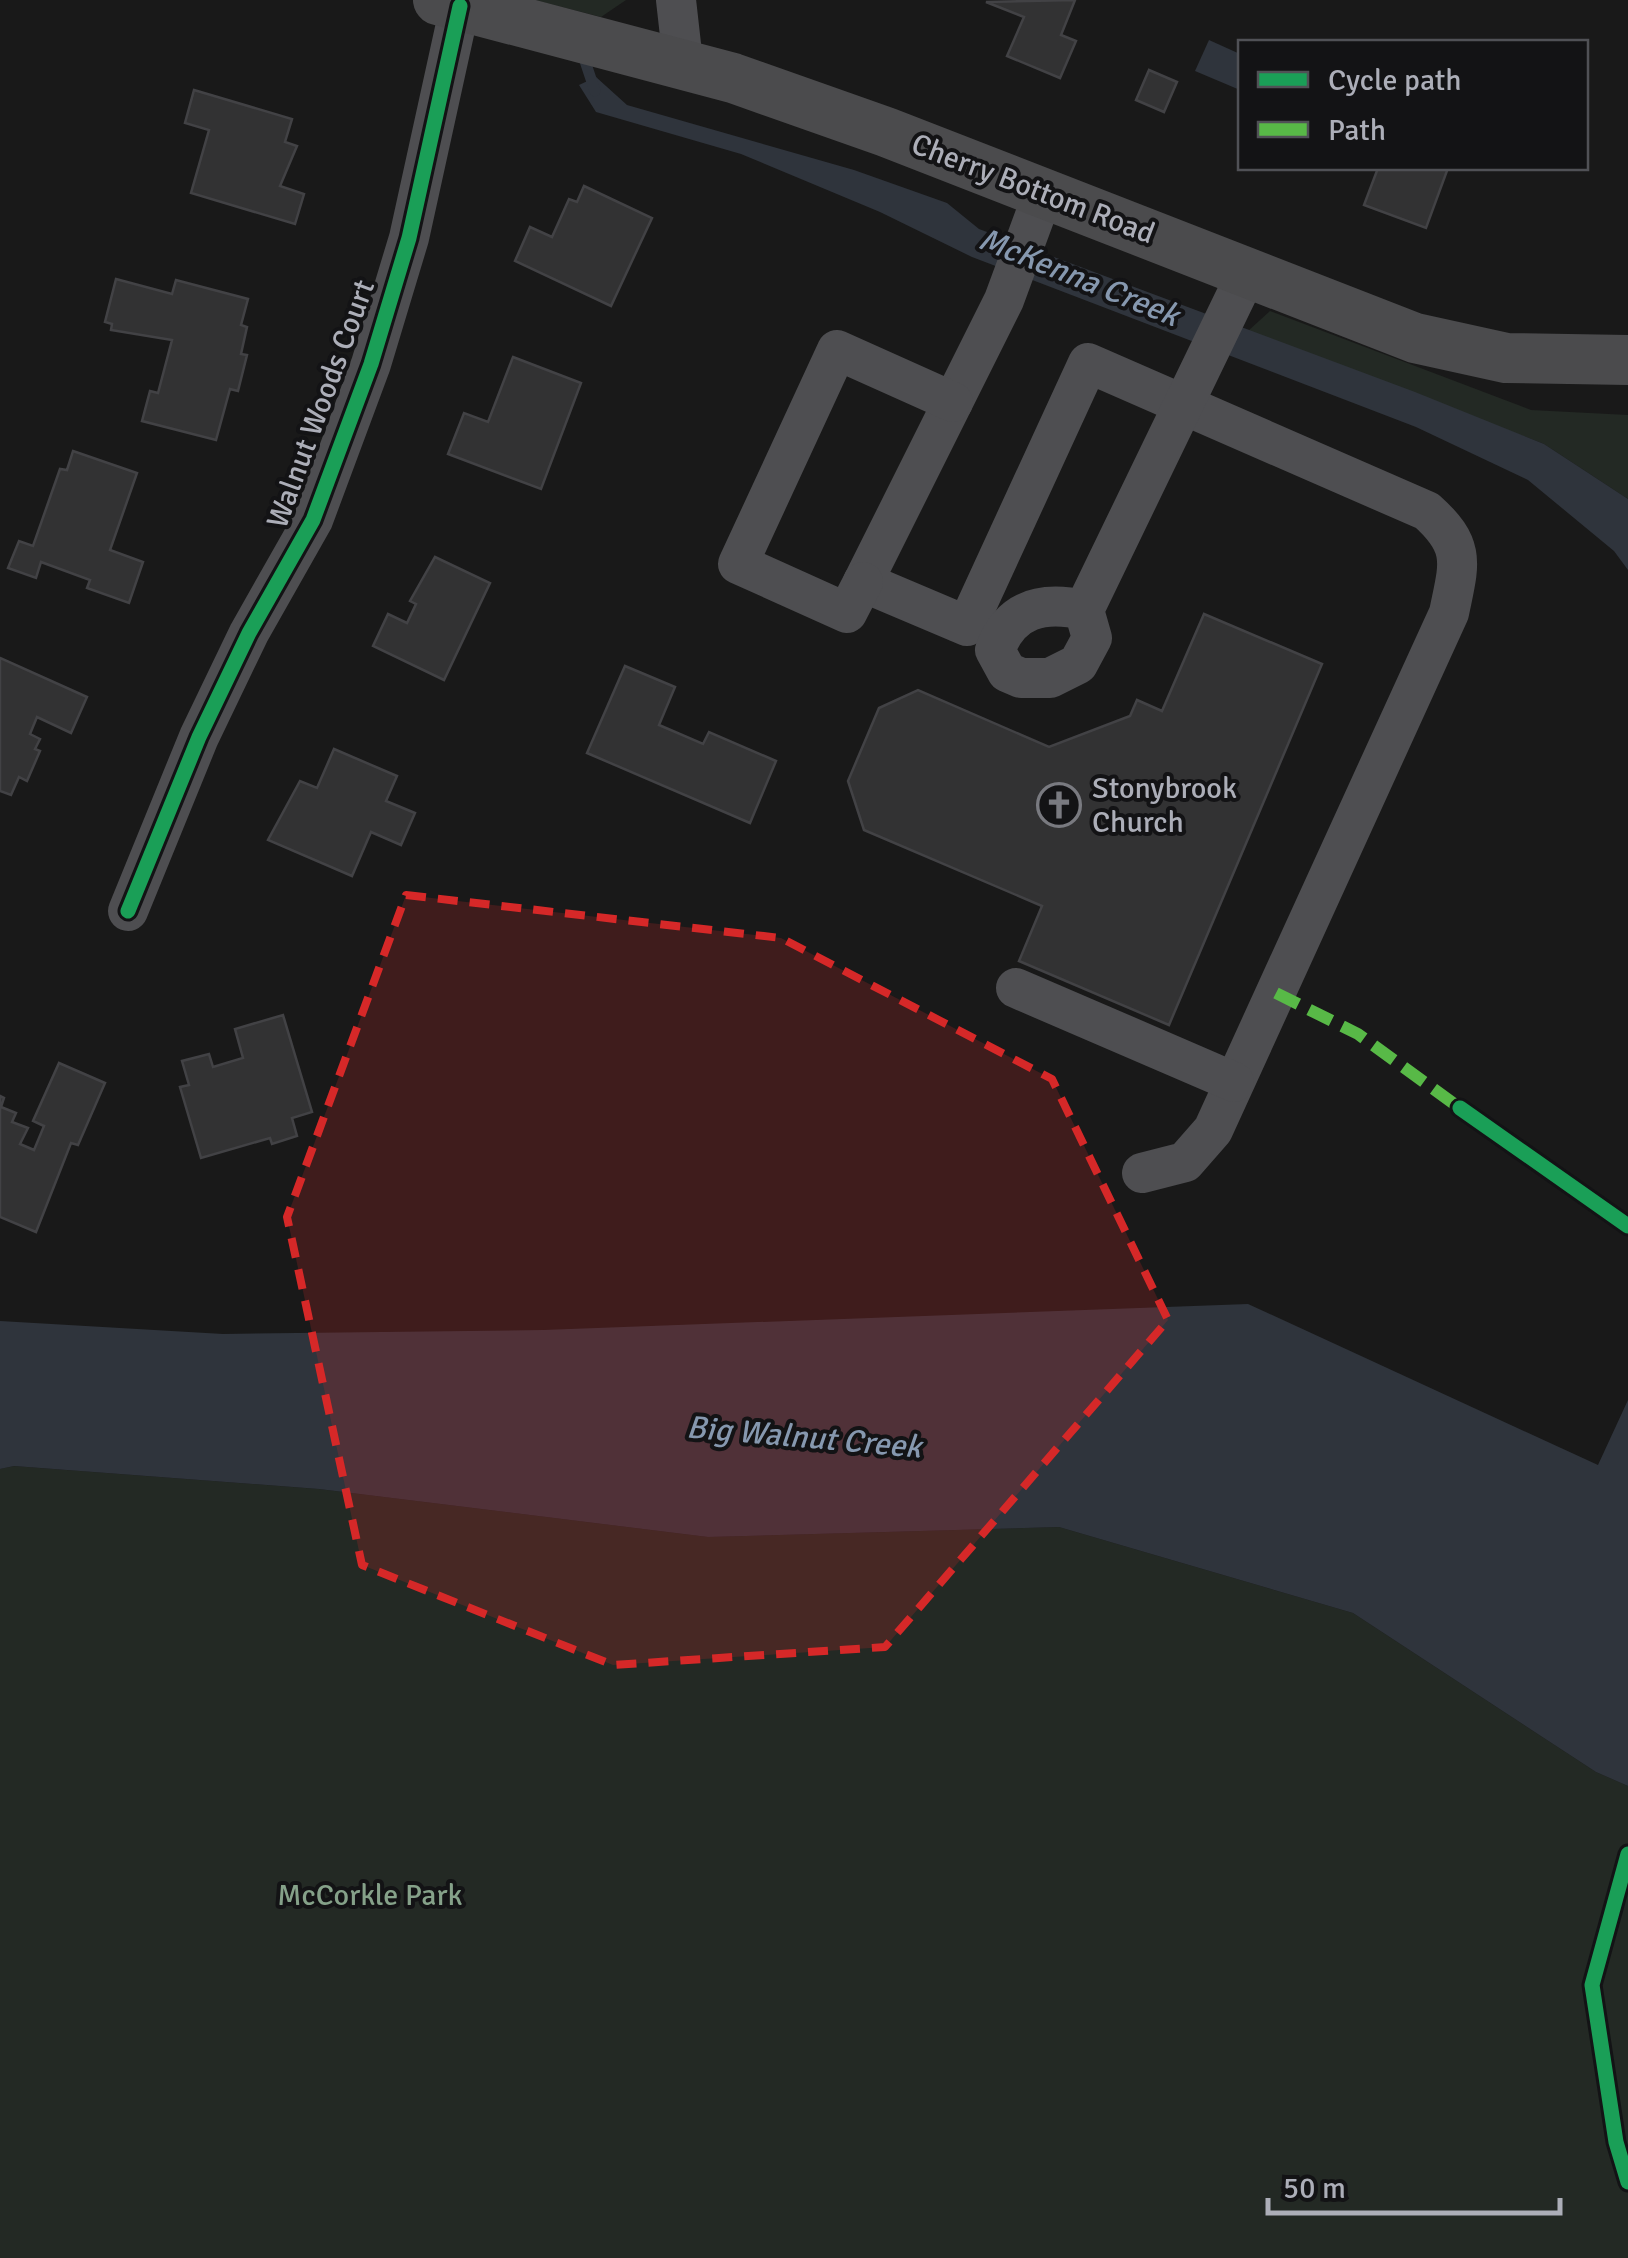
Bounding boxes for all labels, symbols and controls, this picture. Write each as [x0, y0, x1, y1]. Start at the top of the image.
legend [1238, 40, 1588, 170]
text: Cycle path [1328, 62, 1462, 99]
text: Path [1328, 112, 1386, 149]
street label: Cherry Bottom Road [906, 126, 1160, 252]
water label: McKenna Creek [973, 219, 1187, 336]
street label: Walnut Woods Court [259, 275, 383, 533]
place label: Stonybrook Church [1092, 770, 1237, 841]
church icon: Stonybrook Church [1036, 782, 1082, 828]
water label: Big Walnut Creek [685, 1407, 926, 1467]
park label: McCorkle Park [277, 1877, 463, 1914]
scale bar [1268, 2153, 1560, 2215]
text: 50 m [1283, 2170, 1346, 2207]

